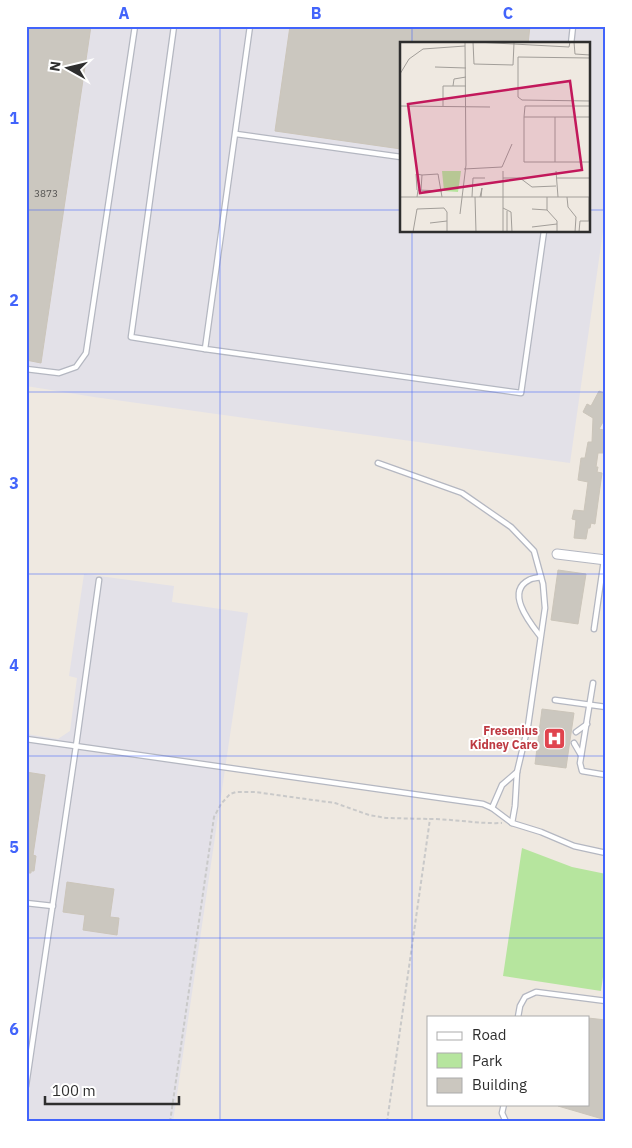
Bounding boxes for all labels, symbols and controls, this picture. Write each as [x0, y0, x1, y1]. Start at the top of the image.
text: A [119, 3, 130, 23]
text: B [311, 3, 322, 23]
text: C [503, 3, 513, 23]
north arrow [42, 42, 92, 92]
inset map [400, 42, 590, 232]
text: N [46, 60, 65, 72]
text: 1 [9, 108, 19, 128]
house number: 3873 [34, 187, 58, 200]
text: 2 [9, 290, 19, 310]
text: 3 [9, 473, 19, 493]
text: 4 [9, 655, 19, 675]
place label: Fresenius Kidney Care [470, 723, 538, 752]
hospital icon: Fresenius Kidney Care [542, 726, 566, 750]
text: 5 [9, 837, 19, 857]
legend [427, 1016, 590, 1106]
text: 6 [9, 1019, 19, 1039]
text: Road [472, 1025, 507, 1044]
text: Park [472, 1051, 502, 1070]
scale bar [45, 1073, 179, 1105]
text: Building [472, 1075, 527, 1094]
text: 100 m [52, 1081, 96, 1100]

